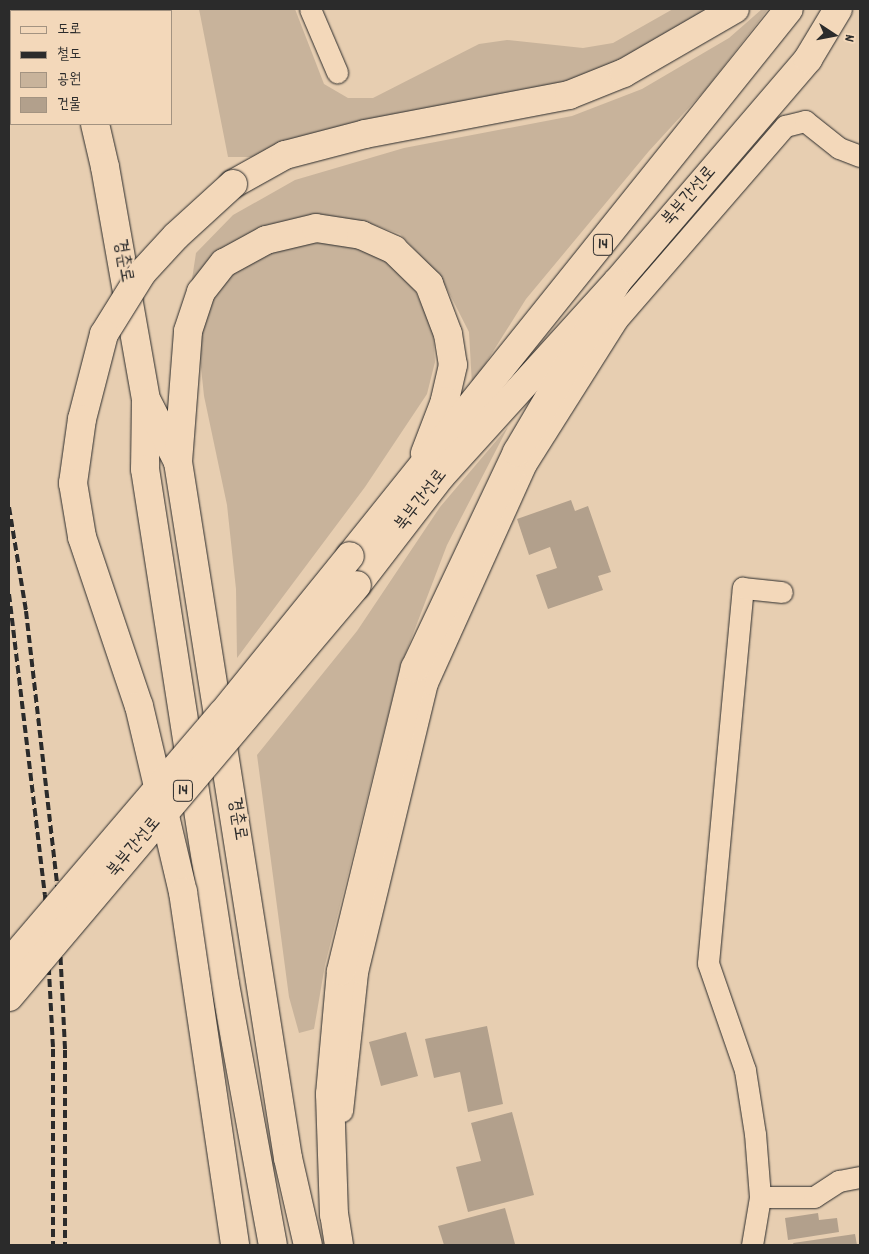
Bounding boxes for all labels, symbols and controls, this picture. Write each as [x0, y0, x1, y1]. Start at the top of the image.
legend [10, 10, 172, 125]
north arrow [809, 10, 859, 60]
text: 도로 [57, 19, 81, 41]
text: N [838, 33, 859, 43]
text: 철도 [57, 44, 81, 66]
text: 공원 [57, 69, 81, 91]
text: 건물 [57, 94, 81, 116]
street label: 북부간선로 [658, 163, 722, 231]
road number: 14 [592, 232, 614, 258]
street label: 경춘로 [108, 238, 136, 284]
street label: 북부간선로 [391, 466, 453, 536]
road number: 14 [172, 778, 194, 804]
street label: 경춘로 [222, 796, 250, 842]
street label: 북부간선로 [103, 813, 167, 883]

